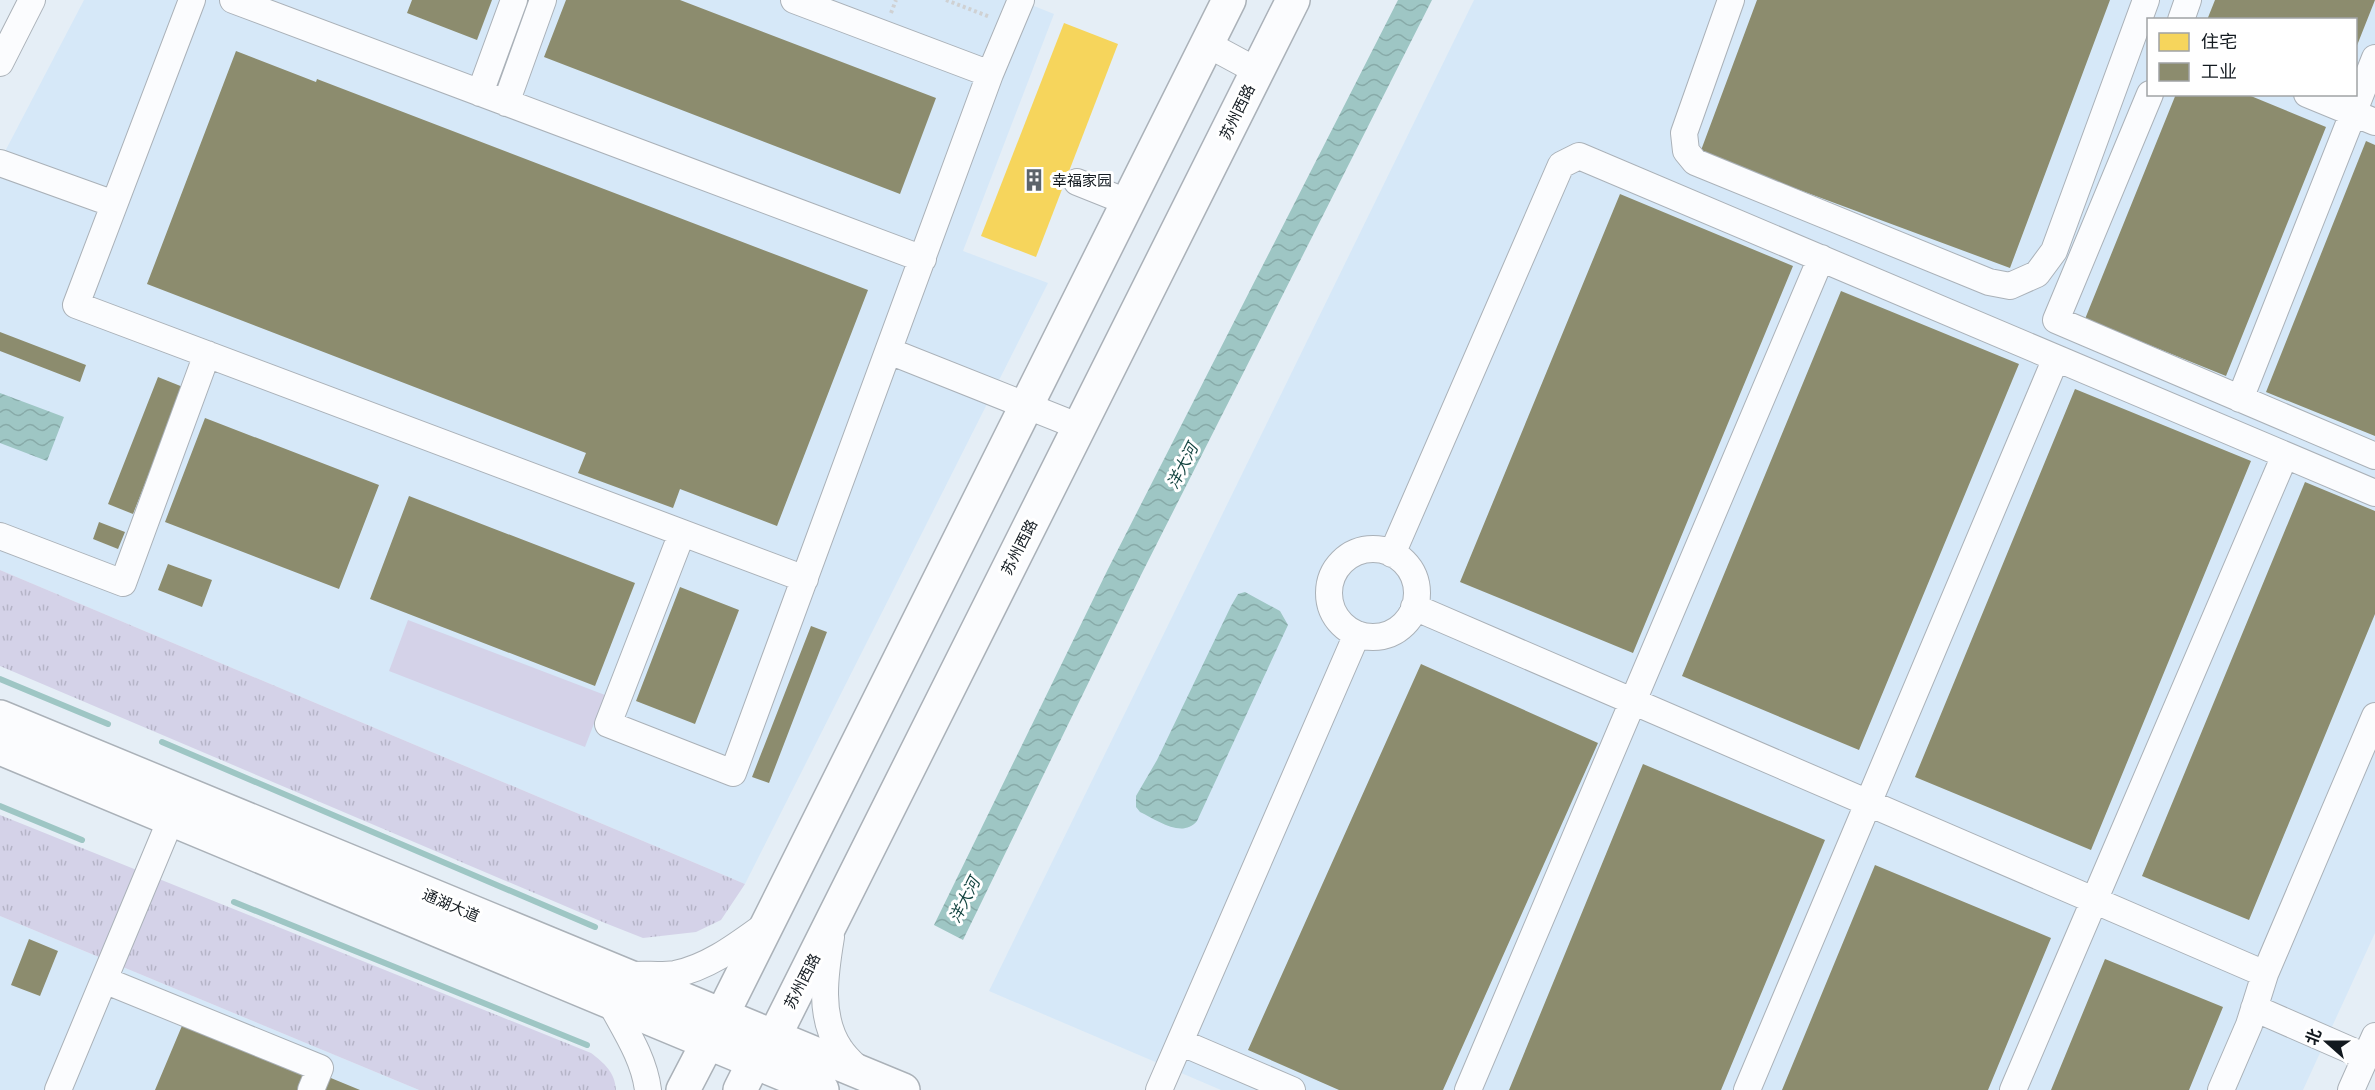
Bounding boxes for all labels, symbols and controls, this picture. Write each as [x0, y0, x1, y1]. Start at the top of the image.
legend [2147, 18, 2357, 96]
text: 住宅 [2201, 31, 2237, 52]
text: 工业 [2201, 61, 2237, 82]
street label: 苏州西路 [1216, 81, 1258, 143]
building icon: 幸福家园 [1021, 167, 1047, 193]
place label: 幸福家园 [1052, 172, 1112, 189]
water label: 洋大河 [1163, 438, 1202, 491]
street label: 苏州西路 [998, 516, 1040, 578]
water label: 洋大河 [945, 872, 984, 925]
street label: 通湖大道 [420, 885, 482, 925]
street label: 苏州西路 [781, 950, 823, 1012]
north arrow [2297, 1012, 2357, 1072]
text: 北 [2302, 1026, 2324, 1047]

